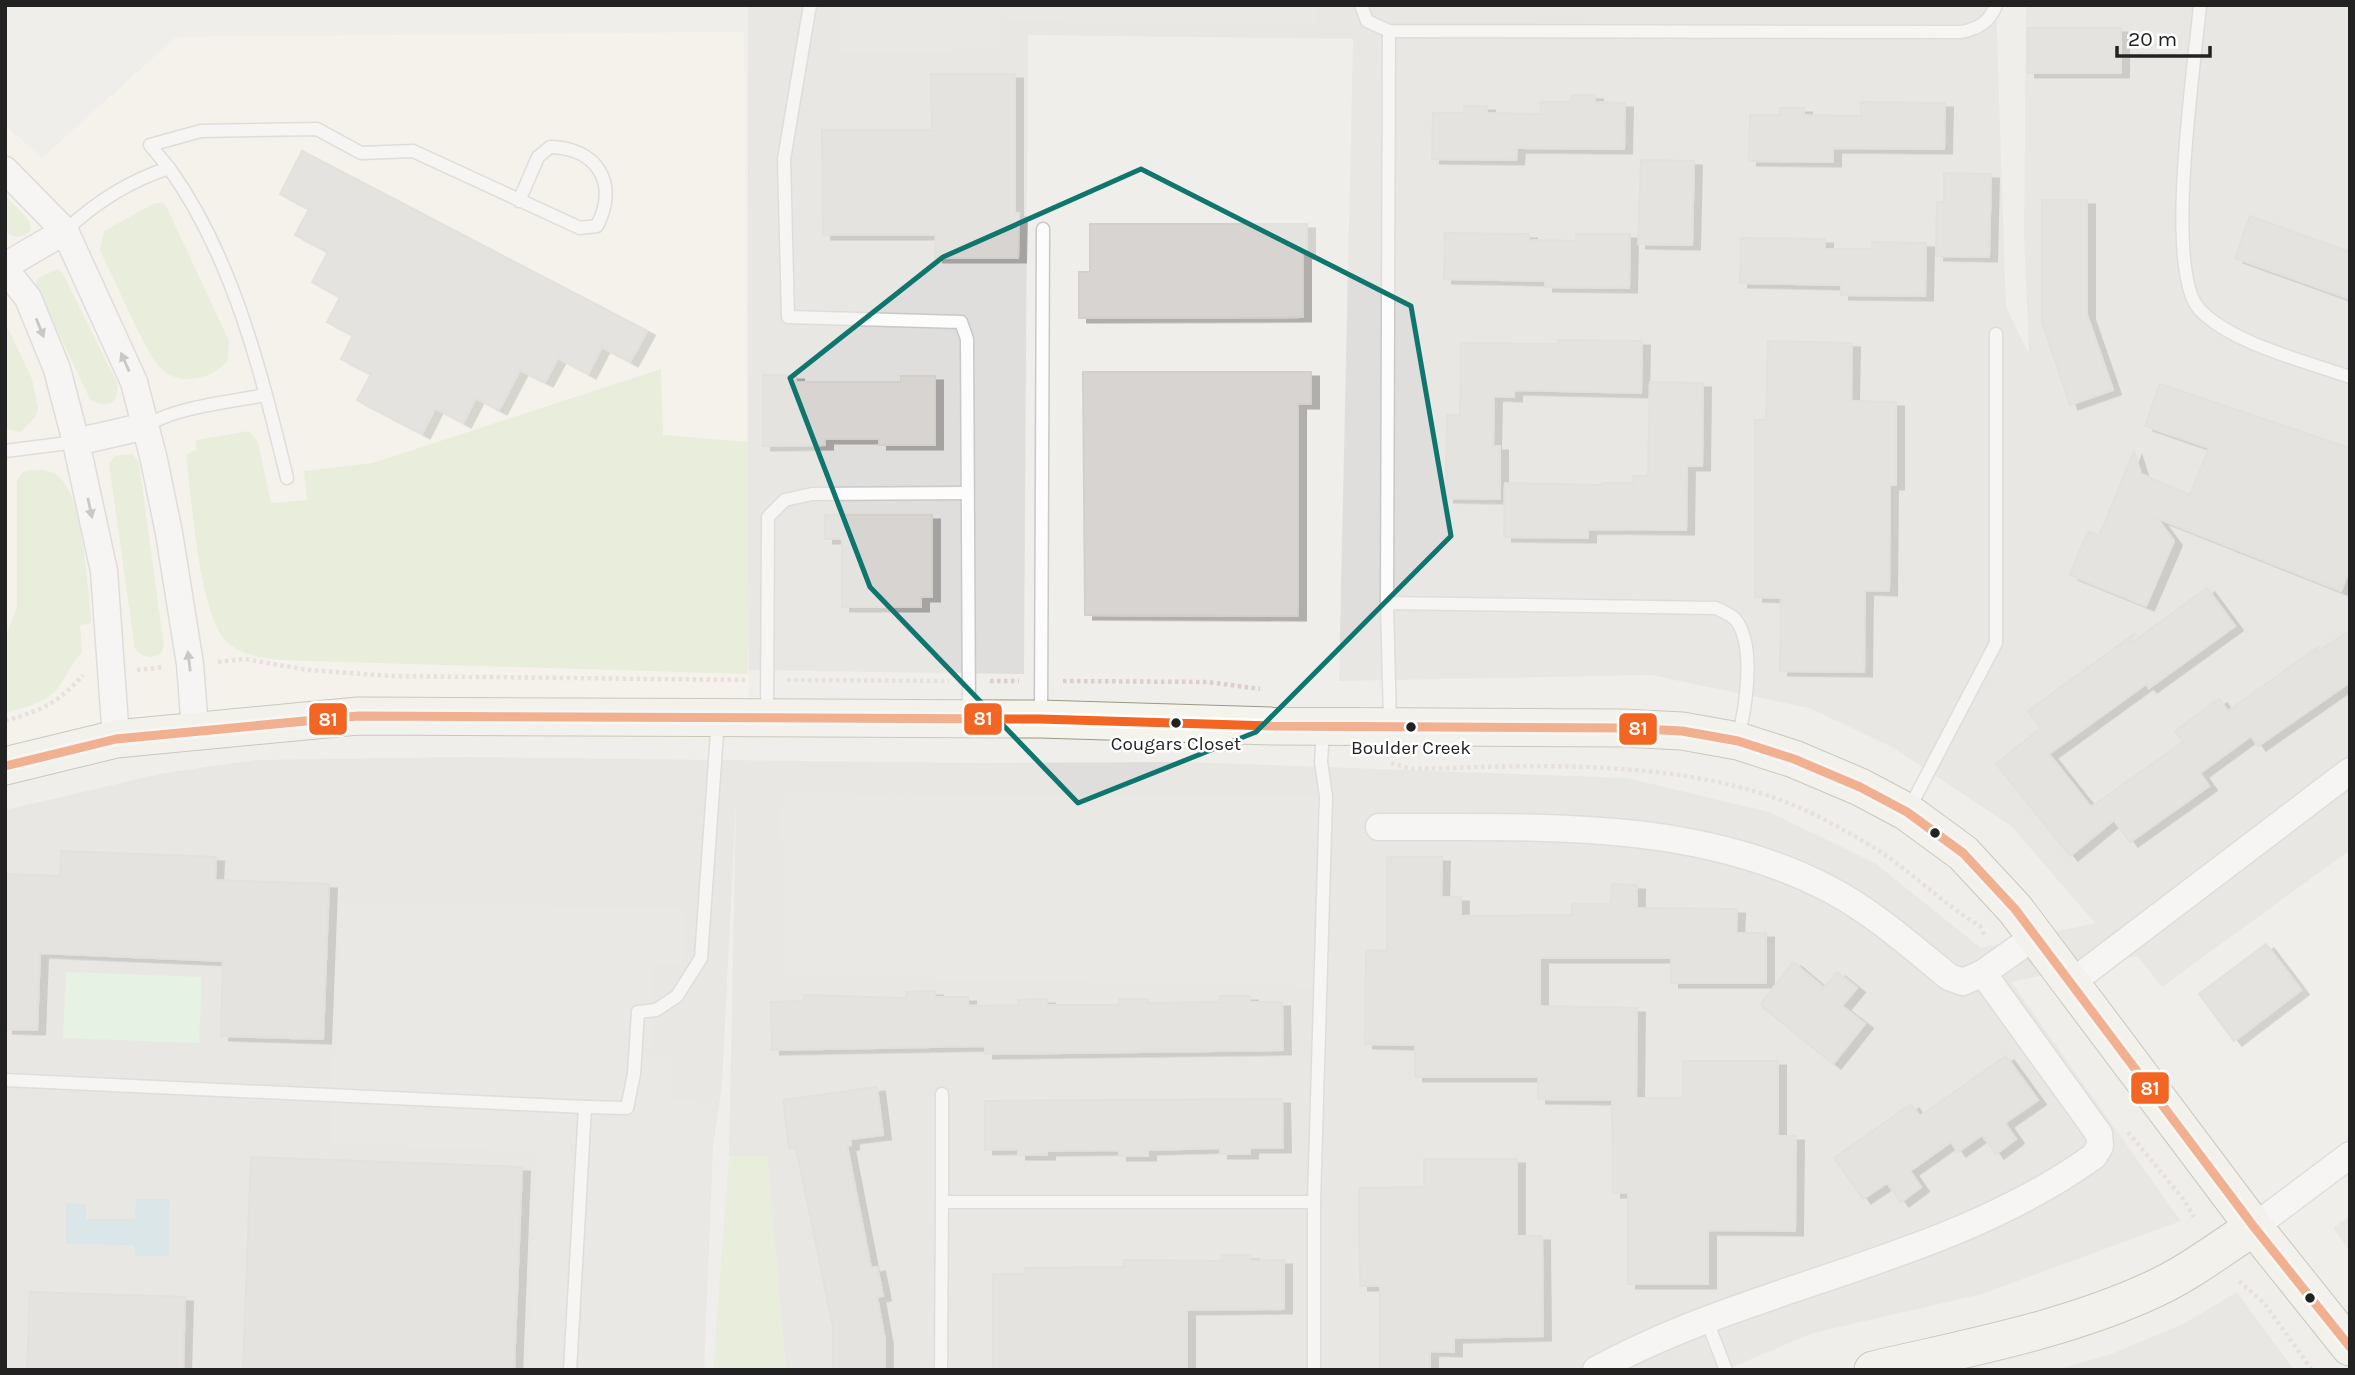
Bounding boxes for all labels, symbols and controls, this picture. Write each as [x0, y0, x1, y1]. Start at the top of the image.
scale bar [2117, 14, 2210, 58]
text: 20 m [2128, 27, 2177, 51]
one-way arrow [34, 317, 45, 338]
one-way arrow [119, 351, 130, 372]
one-way arrow [85, 497, 96, 519]
one-way arrow [183, 650, 194, 672]
line badge: 81 [308, 702, 348, 736]
line badge: 81 [963, 702, 1003, 736]
text: 81 [973, 708, 993, 730]
text: 81 [318, 709, 338, 731]
line badge: 81 [1618, 712, 1658, 746]
marker: Cougars Closet [1169, 716, 1183, 730]
text: 81 [1628, 718, 1648, 740]
marker: Boulder Creek [1404, 720, 1418, 734]
place label: Cougars Closet [1111, 733, 1241, 755]
place label: Boulder Creek [1351, 737, 1471, 759]
unlabelled marker [1928, 826, 1942, 840]
line badge: 81 [2130, 1071, 2170, 1105]
text: 81 [2140, 1078, 2160, 1100]
unlabelled marker [2303, 1291, 2317, 1305]

